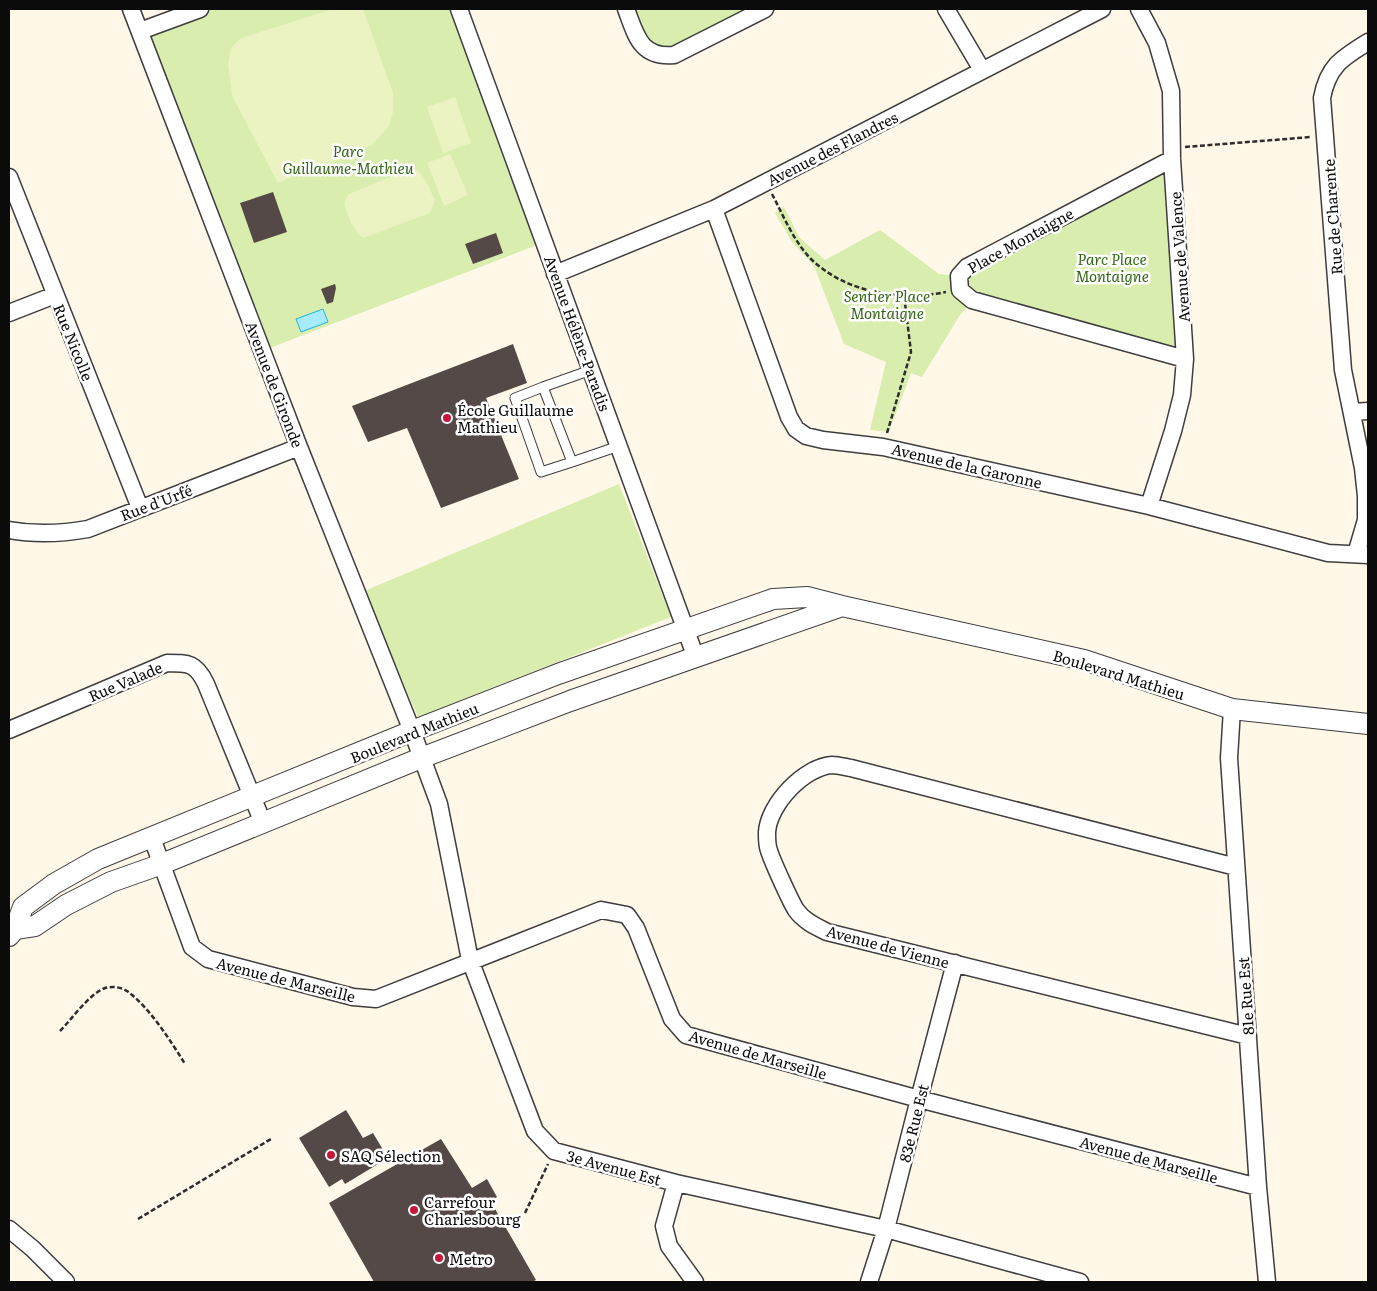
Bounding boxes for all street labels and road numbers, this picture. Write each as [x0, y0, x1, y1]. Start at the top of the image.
street label: Avenue des Flandres [763, 105, 902, 191]
street label: Rue de Charente [1316, 158, 1348, 276]
street label: Avenue de Valence [1163, 191, 1195, 323]
street label: Place Montaigne [963, 201, 1077, 279]
street label: Avenue Hélène-Paradis [539, 252, 617, 414]
street label: Rue Nicolle [48, 300, 100, 384]
street label: Avenue de Gironde [240, 317, 310, 451]
street label: Avenue de la Garonne [889, 436, 1045, 494]
street label: Rue d'Urfé [117, 478, 196, 526]
street label: Boulevard Mathieu [1050, 643, 1188, 705]
street label: Rue Valade [84, 655, 166, 707]
street label: Boulevard Mathieu [346, 696, 482, 768]
street label: Avenue de Vienne [824, 919, 952, 974]
street label: Avenue de Marseille [214, 951, 358, 1007]
street label: 81e Rue Est [1231, 956, 1259, 1036]
street label: Avenue de Marseille [686, 1023, 830, 1085]
street label: 83e Rue Est [892, 1081, 934, 1165]
street label: Avenue de Marseille [1077, 1129, 1221, 1189]
street label: 3e Avenue Est [564, 1143, 664, 1191]

